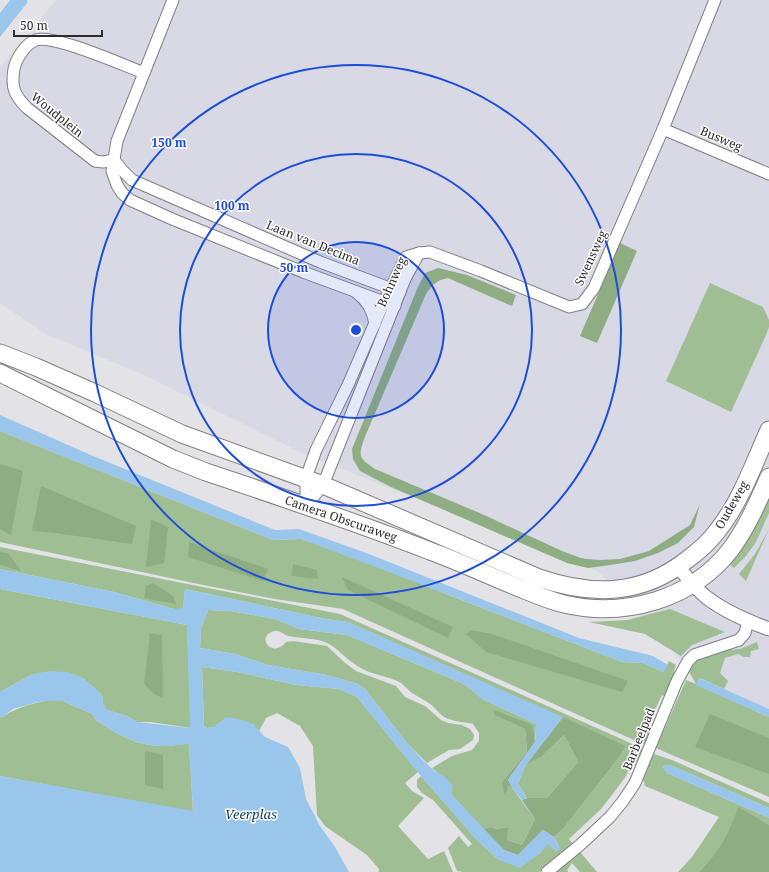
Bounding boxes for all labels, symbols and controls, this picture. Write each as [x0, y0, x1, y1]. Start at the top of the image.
scale bar [14, 12, 102, 38]
text: 50 m [20, 17, 48, 34]
street label: Woudplein [28, 88, 87, 141]
street label: Busweg [698, 122, 745, 155]
text: 150 m [151, 134, 187, 151]
text: 100 m [214, 197, 250, 214]
street label: Laan van Decima [264, 216, 363, 269]
street label: Swensweg [570, 227, 611, 288]
street label: Bohnweg [373, 253, 410, 310]
text: 50 m [280, 259, 308, 276]
centre of rings [349, 323, 363, 337]
street label: Oudeweg [711, 477, 753, 532]
street label: Camera Obscuraweg [283, 491, 400, 546]
street label: Barbeelpad [618, 705, 659, 772]
water label: Veerplas [225, 805, 277, 823]

